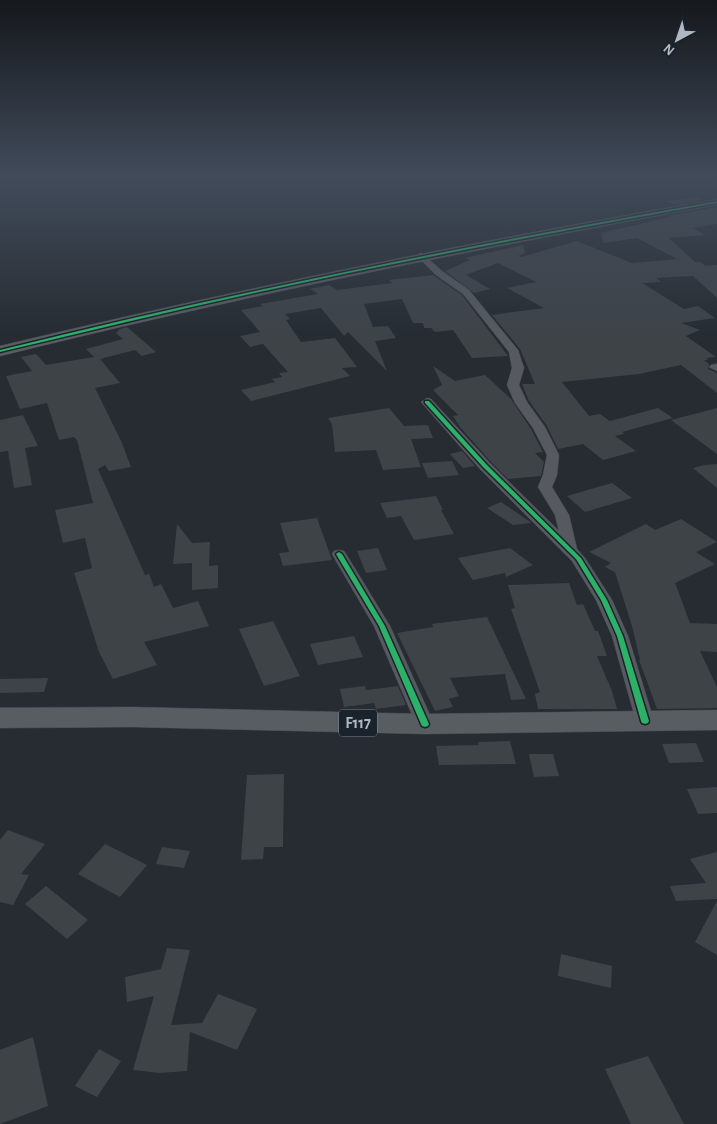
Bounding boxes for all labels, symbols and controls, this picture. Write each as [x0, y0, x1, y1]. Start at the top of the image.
north arrow [652, 15, 702, 65]
text: N [661, 41, 678, 58]
road number: F117 [339, 710, 377, 736]

